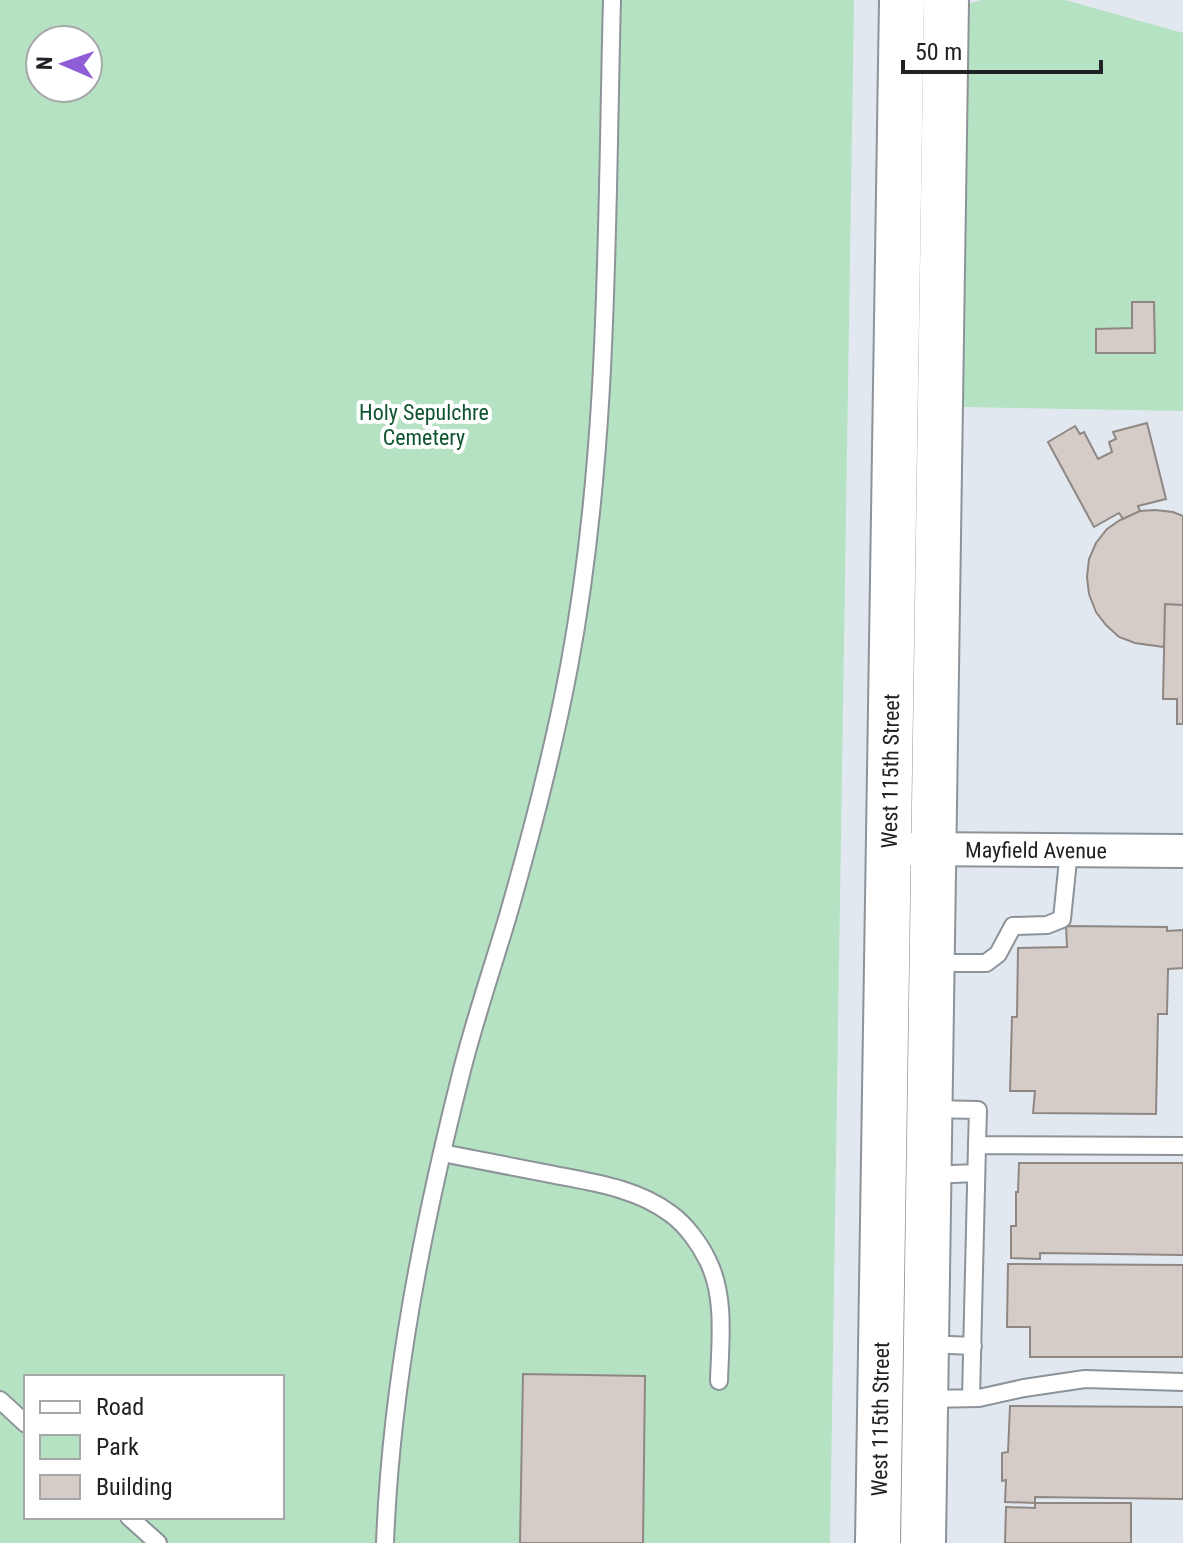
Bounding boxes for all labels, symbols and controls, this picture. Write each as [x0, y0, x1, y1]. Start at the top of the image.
north arrow [24, 24, 104, 104]
scale bar [903, 24, 1101, 74]
text: 50 m [915, 38, 962, 66]
text: N [32, 56, 57, 70]
park label: Holy Sepulchre Cemetery [359, 400, 489, 450]
street label: West 115th Street [877, 694, 904, 849]
street label: Mayfield Avenue [965, 837, 1107, 863]
street label: West 115th Street [867, 1341, 894, 1497]
legend [24, 1375, 284, 1519]
text: Road [96, 1393, 144, 1421]
text: Park [96, 1433, 139, 1461]
text: Building [96, 1473, 173, 1501]

